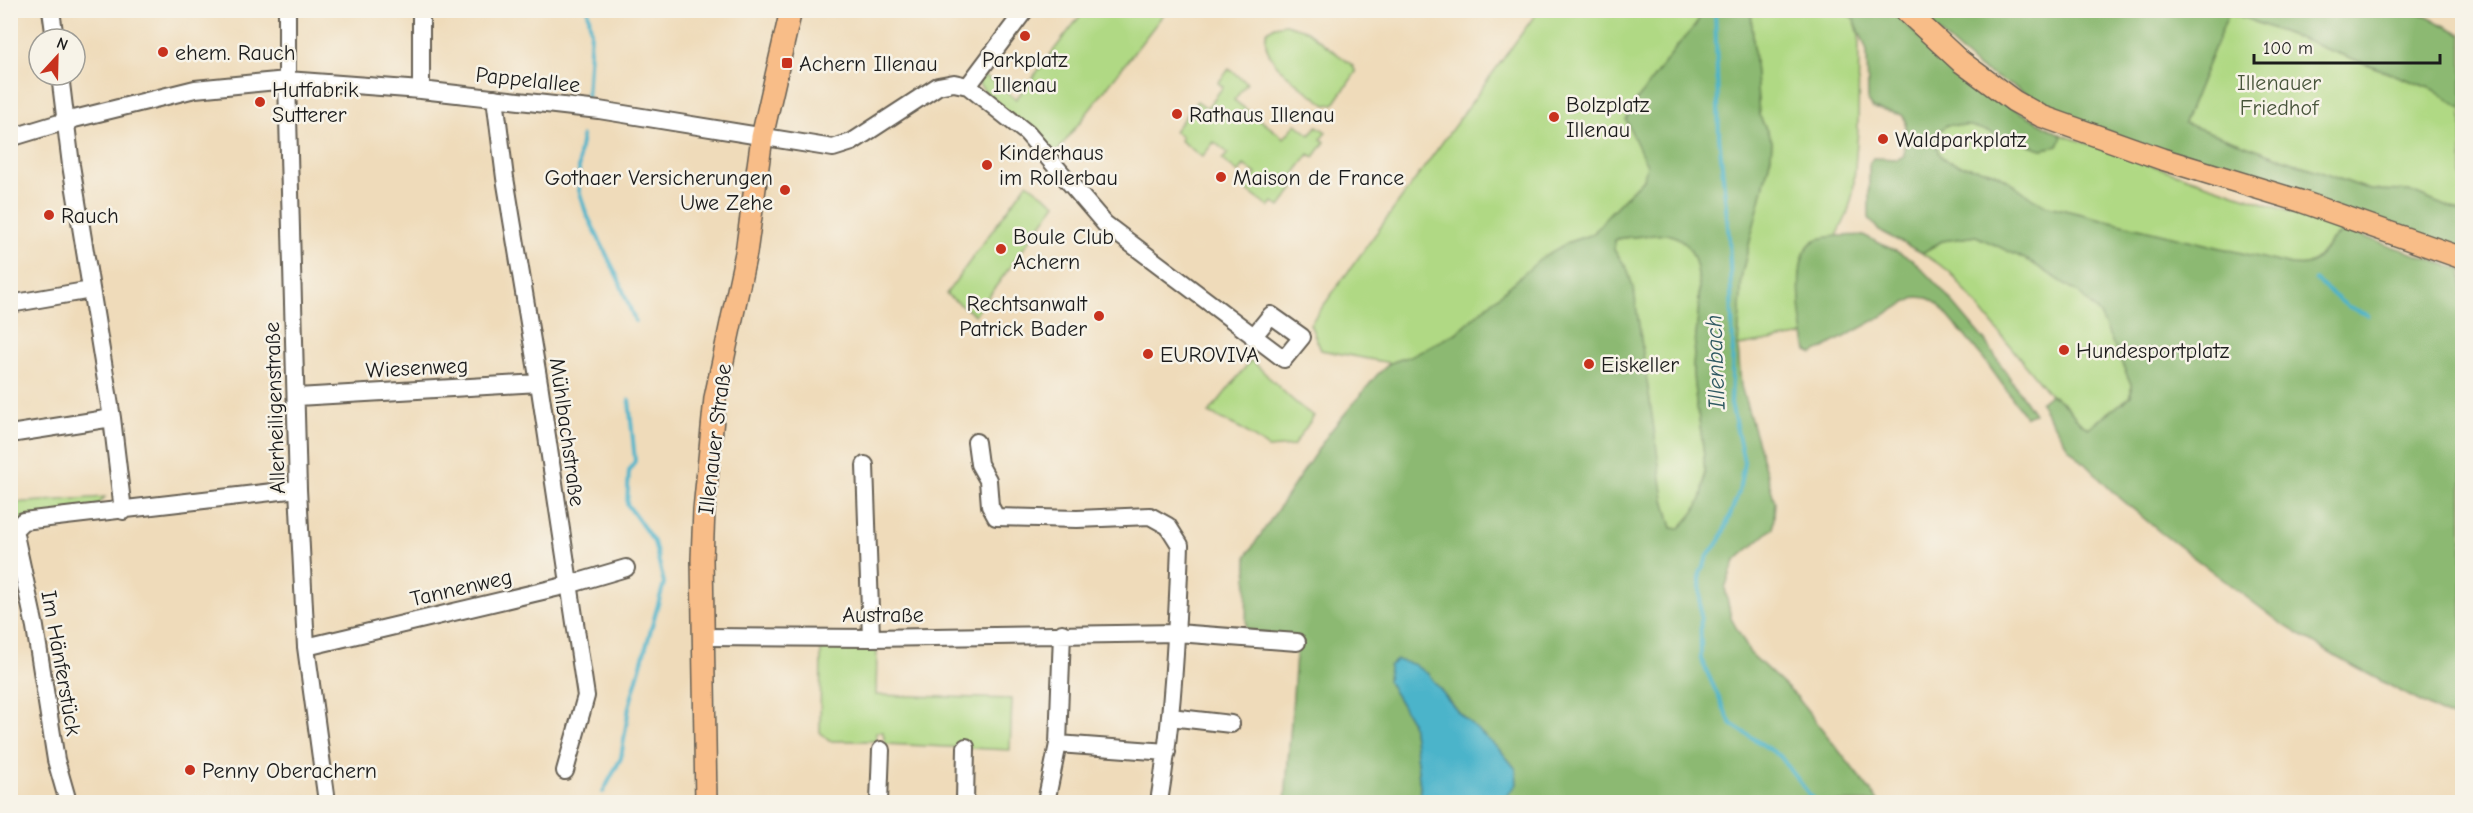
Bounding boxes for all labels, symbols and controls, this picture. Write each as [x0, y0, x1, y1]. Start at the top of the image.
north arrow [27, 27, 87, 87]
scale bar [2254, 27, 2440, 65]
marker: Parkplatz Illenau [1018, 29, 1032, 43]
text: N [54, 34, 70, 54]
text: 100 m [2263, 38, 2313, 59]
place label: ehem. Rauch [175, 40, 296, 66]
marker: ehem. Rauch [156, 45, 170, 59]
place label: Parkplatz Illenau [982, 47, 1068, 98]
place label: Achern Illenau [799, 51, 938, 77]
marker: Achern Illenau [780, 56, 794, 70]
street label: Pappelallee [474, 62, 581, 98]
park label: Illenauer Friedhof [2237, 70, 2321, 121]
place label: Hutfabrik Sutterer [272, 77, 359, 128]
place label: Bolzplatz Illenau [1566, 92, 1650, 143]
marker: Hutfabrik Sutterer [253, 95, 267, 109]
place label: Rathaus Illenau [1189, 102, 1334, 128]
marker: Rathaus Illenau [1170, 107, 1184, 121]
marker: Bolzplatz Illenau [1547, 110, 1561, 124]
place label: Waldparkplatz [1895, 127, 2027, 153]
marker: Waldparkplatz [1876, 132, 1890, 146]
place label: Kinderhaus im Rollerbau [999, 140, 1118, 191]
marker: Kinderhaus im Rollerbau [980, 158, 994, 172]
place label: Gothaer Versicherungen Uwe Zehe [544, 165, 773, 216]
place label: Maison de France [1233, 165, 1404, 191]
marker: Maison de France [1214, 170, 1228, 184]
marker: Gothaer Versicherungen Uwe Zehe [778, 183, 792, 197]
place label: Rauch [61, 203, 119, 229]
marker: Rauch [42, 208, 56, 222]
place label: Boule Club Achern [1013, 224, 1114, 275]
marker: Boule Club Achern [994, 242, 1008, 256]
place label: Rechtsanwalt Patrick Bader [959, 291, 1088, 342]
marker: Rechtsanwalt Patrick Bader [1092, 309, 1106, 323]
water label: Illenbach [1699, 314, 1731, 411]
street label: Allerheiligenstraße [259, 321, 291, 495]
place label: Hundesportplatz [2076, 338, 2230, 364]
place label: EUROVIVA [1160, 342, 1259, 368]
marker: Hundesportplatz [2057, 343, 2071, 357]
marker: EUROVIVA [1141, 347, 1155, 361]
street label: Wiesenweg [365, 352, 469, 384]
place label: Eiskeller [1601, 352, 1679, 378]
street label: Mühlbachstraße [544, 356, 590, 508]
marker: Eiskeller [1582, 357, 1596, 371]
street label: Illenauer Straße [693, 362, 737, 516]
street label: Tannenweg [408, 564, 515, 612]
street label: Im Hänferstück [35, 589, 87, 738]
street label: Austraße [842, 602, 924, 628]
place label: Penny Oberachern [202, 758, 377, 784]
marker: Penny Oberachern [183, 763, 197, 777]

